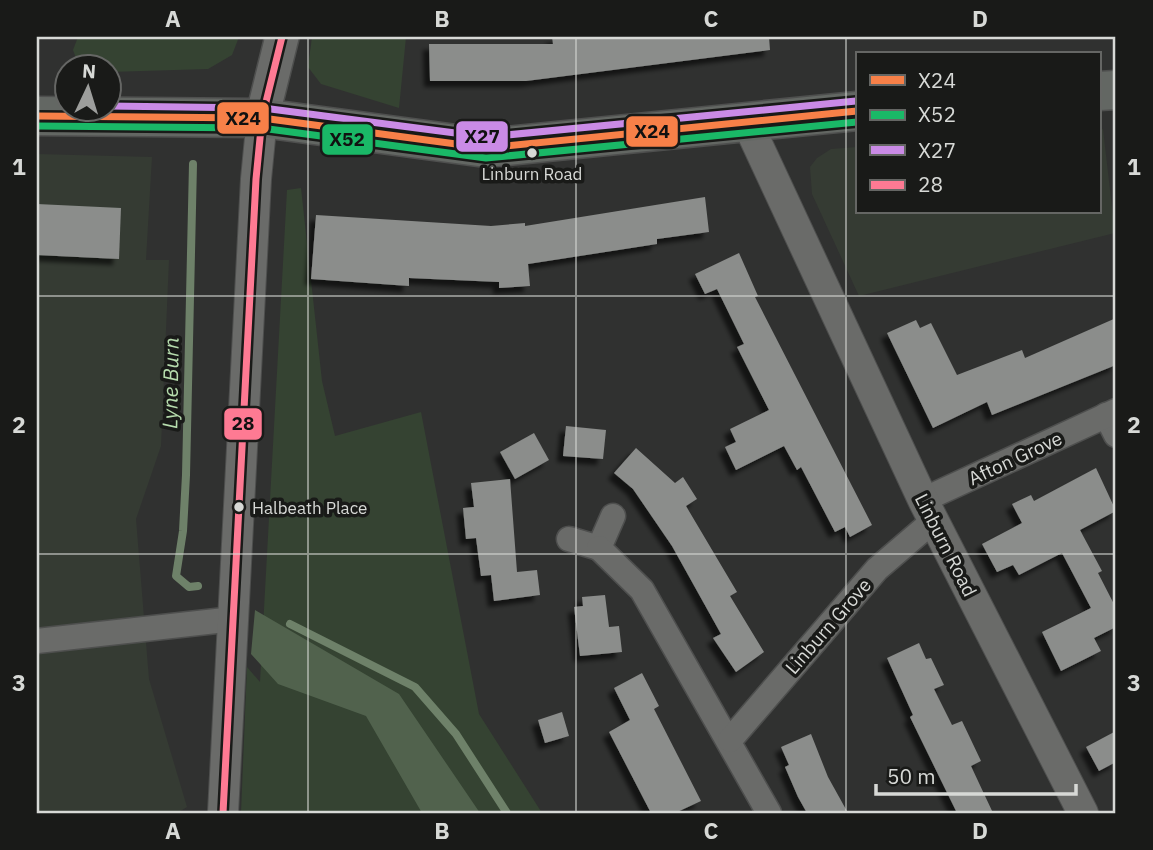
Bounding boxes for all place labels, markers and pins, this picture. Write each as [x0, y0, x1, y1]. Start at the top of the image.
marker: Linburn Road [525, 146, 539, 160]
place label: Linburn Road [482, 163, 582, 185]
place label: Halbeath Place [252, 497, 367, 519]
marker: Halbeath Place [232, 500, 246, 514]

